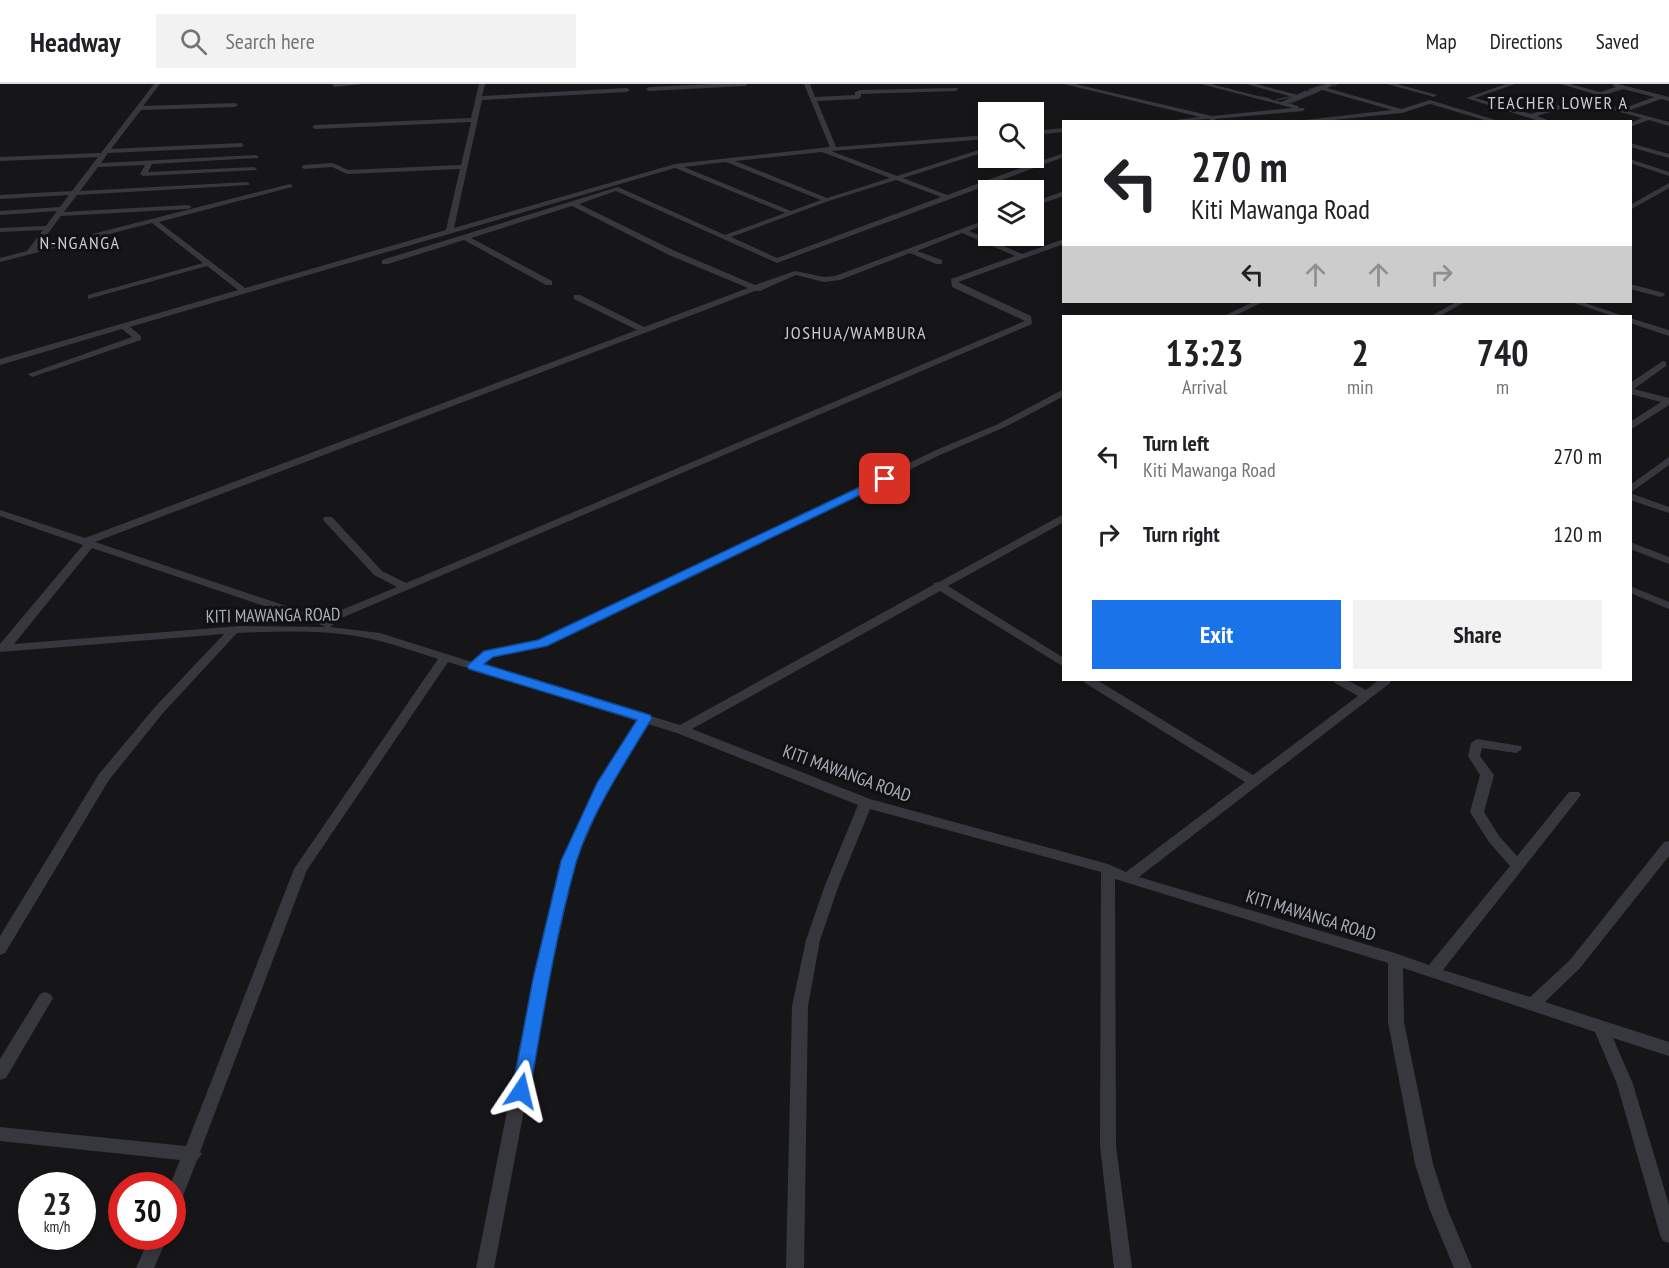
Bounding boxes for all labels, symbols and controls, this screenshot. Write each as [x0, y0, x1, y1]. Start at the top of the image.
search box [156, 14, 576, 68]
text: Headway [30, 23, 120, 60]
icon: search [177, 25, 210, 58]
text: Search here [225, 27, 315, 55]
text: Map [1426, 28, 1457, 55]
text: Directions [1490, 28, 1563, 55]
text: Saved [1596, 28, 1639, 55]
district label: TEACHER LOWER A [1488, 91, 1628, 114]
map controls [978, 102, 1044, 246]
button: search [978, 102, 1044, 168]
text: 270 m [1191, 139, 1288, 194]
icon: left [1092, 144, 1170, 222]
button: layers [978, 180, 1044, 246]
text: Kiti Mawanga Road [1191, 192, 1370, 226]
district label: N-NGANGA [39, 231, 121, 254]
icon: left [1236, 258, 1269, 291]
icon: ahead [1299, 258, 1332, 291]
icon: ahead [1362, 258, 1395, 291]
icon: right [1425, 258, 1458, 291]
district label: JOSHUA/WAMBURA [784, 321, 927, 344]
text: 13:23 [1166, 329, 1243, 376]
text: 2 [1351, 329, 1369, 376]
text: 740 [1477, 329, 1528, 376]
text: Arrival [1182, 374, 1227, 400]
text: min [1347, 374, 1373, 400]
text: m [1496, 374, 1509, 400]
text: Turn left [1143, 429, 1209, 457]
icon: left [1092, 440, 1125, 473]
text: 270 m [1553, 442, 1602, 470]
pin [859, 453, 910, 504]
text: Kiti Mawanga Road [1143, 457, 1276, 483]
icon: arrive [868, 462, 901, 495]
icon: right [1092, 518, 1125, 551]
text: Turn right [1143, 520, 1220, 548]
text: 120 m [1553, 520, 1602, 548]
button: Exit [1092, 600, 1341, 669]
button: Share [1353, 600, 1602, 669]
street label: KITI MAWANGA ROAD [205, 602, 341, 628]
street label: KITI MAWANGA ROAD [780, 739, 914, 807]
street label: KITI MAWANGA ROAD [1243, 884, 1379, 946]
position arrow [489, 1059, 553, 1123]
speed limit sign: 30 [108, 1172, 186, 1250]
text: 23 [43, 1184, 71, 1223]
text: km/h [44, 1217, 70, 1236]

